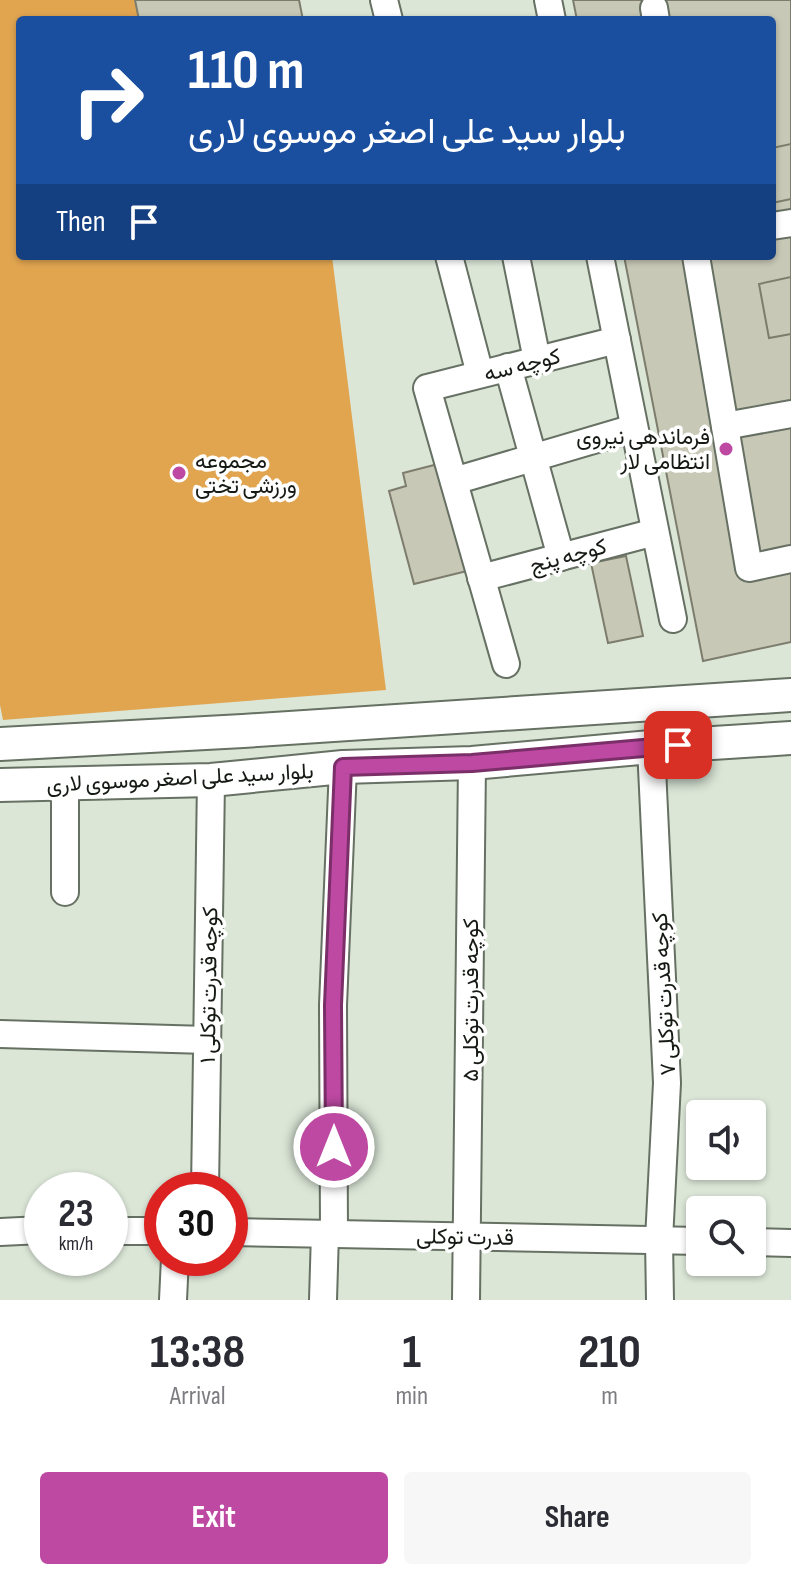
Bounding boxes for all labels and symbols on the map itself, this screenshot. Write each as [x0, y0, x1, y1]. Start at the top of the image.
street label: کوچه سه [481, 343, 564, 388]
place label: فرماندهی نیروی انتظامی لار [576, 424, 710, 476]
marker: فرماندهی نیروی انتظامی لار [717, 440, 735, 458]
place label: مجموعه ورزشی تختی [195, 448, 297, 500]
marker: مجموعه ورزشی تختی [170, 464, 188, 482]
street label: کوچه پنج [527, 533, 610, 580]
pin [644, 711, 712, 779]
street label: بلوار سید علی اصغر موسوی لاری [46, 758, 314, 799]
street label: کوچه قدرت توکلی ۱ [195, 906, 224, 1064]
street label: کوچه قدرت توکلی ۷ [647, 911, 682, 1076]
street label: کوچه قدرت توکلی ۵ [458, 918, 485, 1082]
position arrow [292, 1105, 376, 1189]
speed limit sign: 30 [144, 1172, 248, 1276]
street label: قدرت توکلی [416, 1223, 514, 1252]

